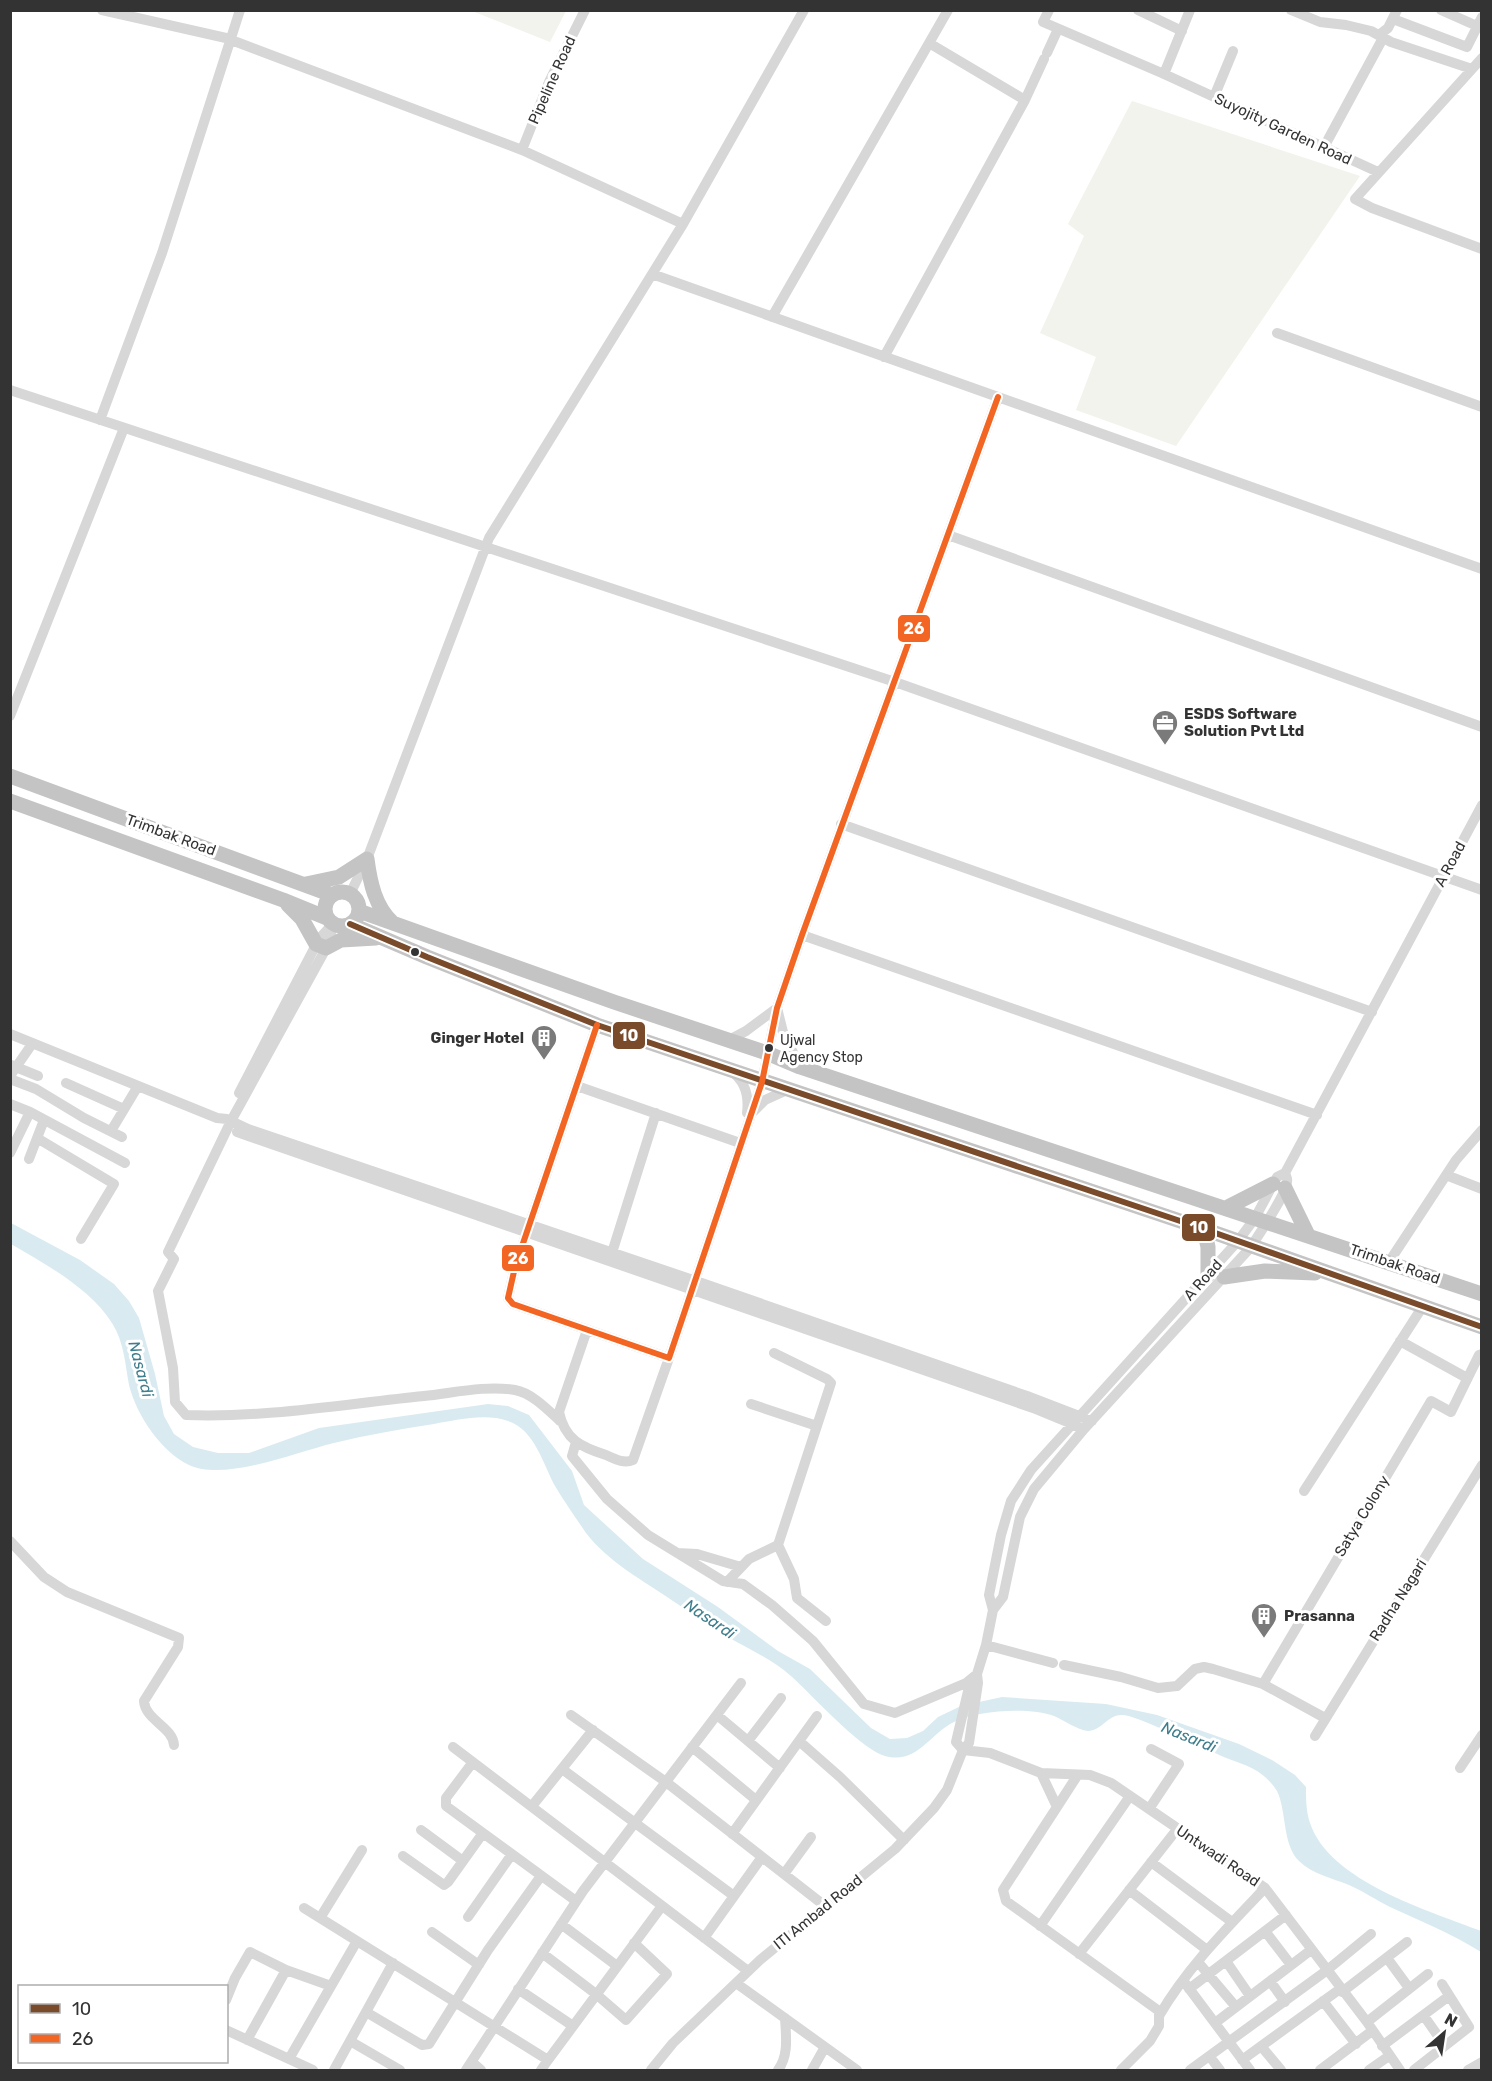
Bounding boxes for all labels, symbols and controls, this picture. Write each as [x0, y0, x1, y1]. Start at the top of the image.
street label: Pipeline Road [525, 33, 579, 127]
street label: Suyojity Garden Road [1211, 89, 1355, 169]
line badge: 26 [897, 614, 931, 643]
text: 26 [904, 619, 924, 638]
place label: ESDS Software Solution Pvt Ltd [1184, 705, 1304, 740]
office icon: ESDS Software Solution Pvt Ltd [1150, 708, 1180, 746]
street label: Trimbak Road [124, 810, 218, 860]
street label: A Road [1431, 838, 1469, 890]
unlabelled marker [409, 946, 421, 958]
line badge: 10 [612, 1021, 646, 1050]
building icon: Ginger Hotel [529, 1023, 559, 1061]
text: 10 [620, 1026, 639, 1045]
place label: Ginger Hotel [431, 1029, 524, 1047]
place label: Ujwal Agency Stop [780, 1032, 863, 1066]
marker: Ujwal Agency Stop [763, 1042, 775, 1054]
line badge: 10 [1181, 1213, 1216, 1242]
text: 10 [1190, 1218, 1209, 1237]
street label: Trimbak Road [1348, 1240, 1442, 1288]
line badge: 26 [501, 1244, 535, 1272]
text: 26 [508, 1249, 528, 1268]
street label: A Road [1180, 1256, 1226, 1304]
water label: Nasardi [124, 1339, 158, 1400]
street label: Satya Colony [1331, 1472, 1393, 1560]
street label: Radha Nagari [1366, 1556, 1430, 1644]
water label: Nasardi [681, 1595, 740, 1644]
building icon: Prasanna [1249, 1601, 1279, 1639]
place label: Prasanna [1284, 1607, 1355, 1625]
water label: Nasardi [1159, 1717, 1220, 1757]
street label: Untwadi Road [1173, 1821, 1263, 1891]
street label: ITI Ambad Road [770, 1871, 866, 1953]
legend [18, 1985, 228, 2063]
text: 10 [72, 1998, 91, 2020]
north arrow [1414, 2003, 1474, 2063]
text: N [1441, 2009, 1461, 2031]
text: 26 [72, 2028, 94, 2050]

